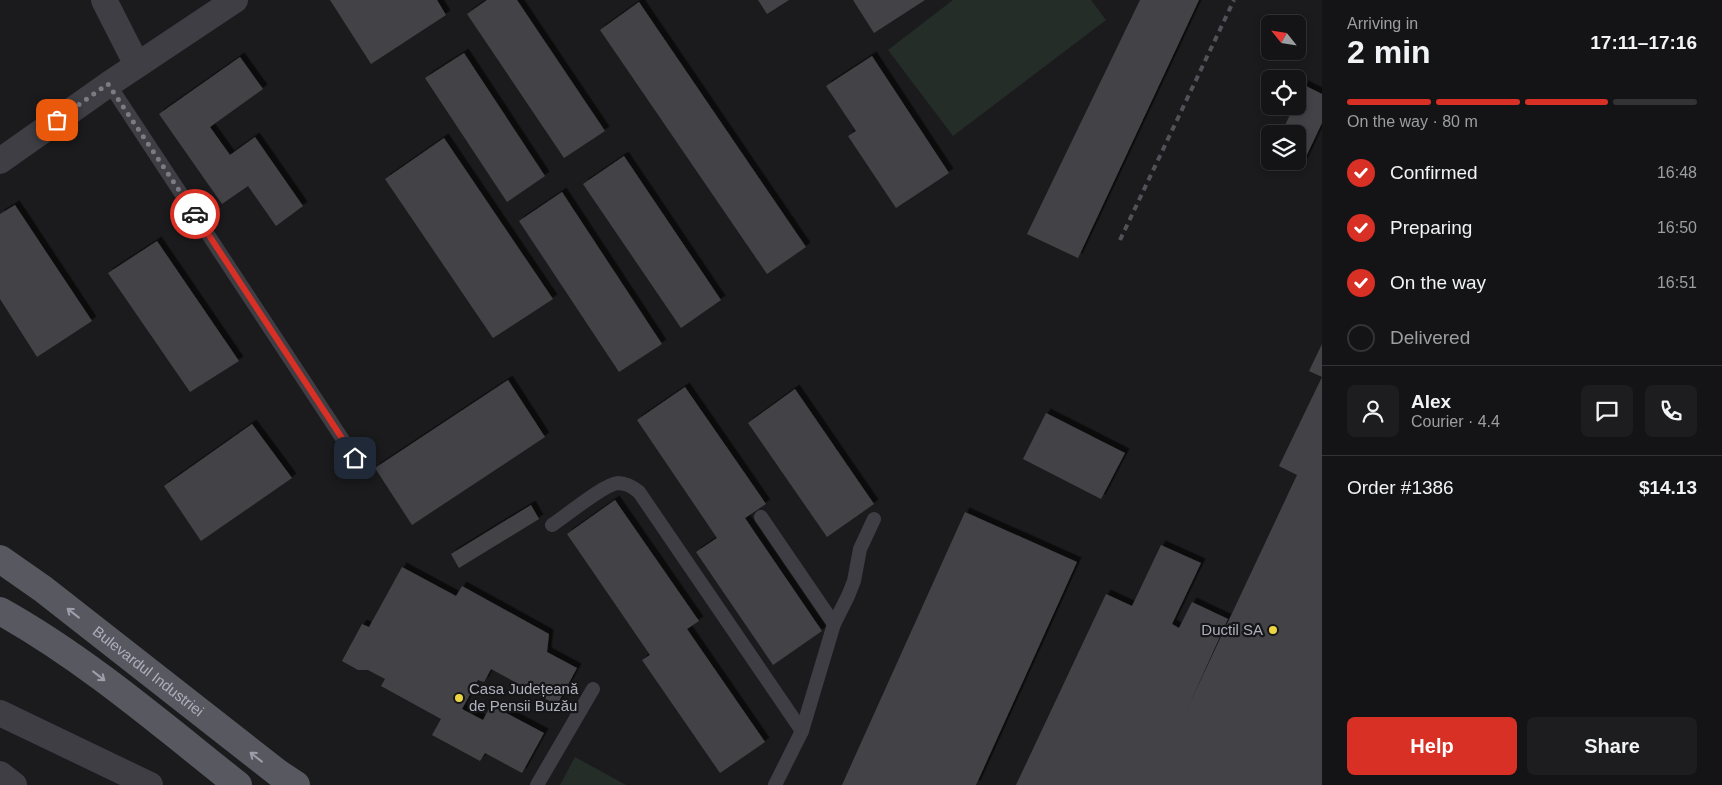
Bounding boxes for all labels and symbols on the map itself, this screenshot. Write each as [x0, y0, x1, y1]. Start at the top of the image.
north arrow [1261, 15, 1306, 60]
pin [36, 99, 78, 141]
courier [170, 189, 220, 239]
pin [334, 437, 376, 479]
one-way arrow [67, 608, 80, 619]
place label: Ductil SA [1201, 621, 1263, 638]
street label: Bulevardul Industriei [90, 622, 207, 720]
marker: Ductil SA [1267, 624, 1279, 636]
one-way arrow [92, 671, 106, 681]
place label: Casa Județeană de Pensii Buzău [469, 680, 579, 714]
marker: Casa Județeană de Pensii Buzău [453, 692, 465, 704]
one-way arrow [250, 751, 263, 762]

